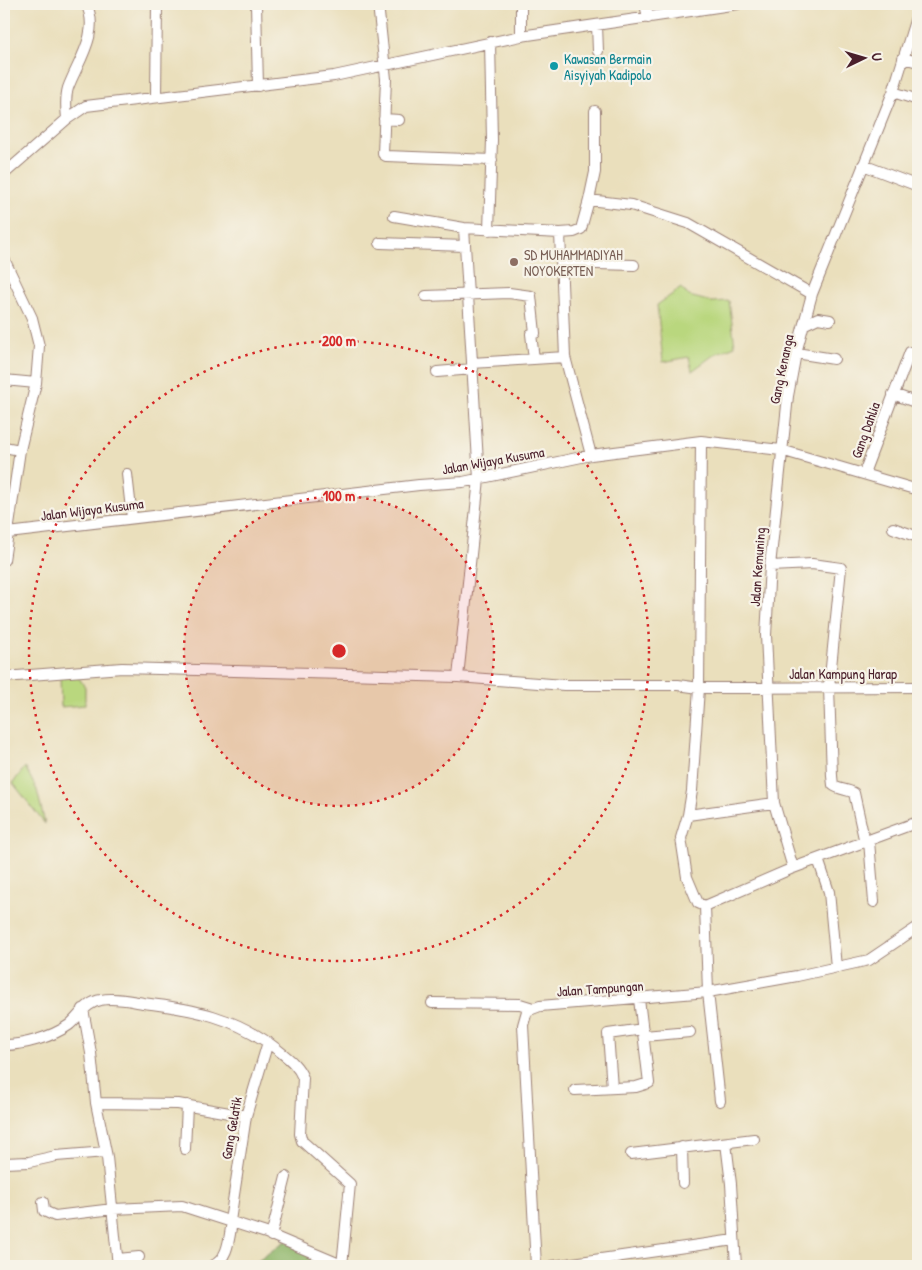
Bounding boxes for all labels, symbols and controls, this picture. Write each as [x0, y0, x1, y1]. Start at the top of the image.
north arrow [840, 32, 890, 82]
place label: Kawasan Bermain Aisyiyah Kadipolo [564, 49, 652, 85]
text: U [868, 52, 887, 62]
marker: Kawasan Bermain Aisyiyah Kadipolo [548, 60, 560, 72]
place label: SD MUHAMMADIYAH NOYOKERTEN [524, 245, 623, 280]
marker: SD MUHAMMADIYAH NOYOKERTEN [508, 256, 520, 268]
text: 200 m [322, 330, 356, 351]
street label: Gang Kenanga [764, 332, 799, 406]
street label: Gang Dahlia [846, 399, 885, 461]
street label: Jalan Wijaya Kusuma [440, 442, 546, 479]
text: 100 m [323, 485, 355, 506]
street label: Jalan Wijaya Kusuma [39, 493, 145, 526]
street label: Jalan Kemuning [745, 527, 770, 607]
centre of rings [330, 642, 348, 660]
street label: Jalan Kampung Harap [789, 664, 897, 684]
street label: Jalan Tampungan [556, 975, 644, 1002]
street label: Gang Gelatik [216, 1095, 247, 1161]

